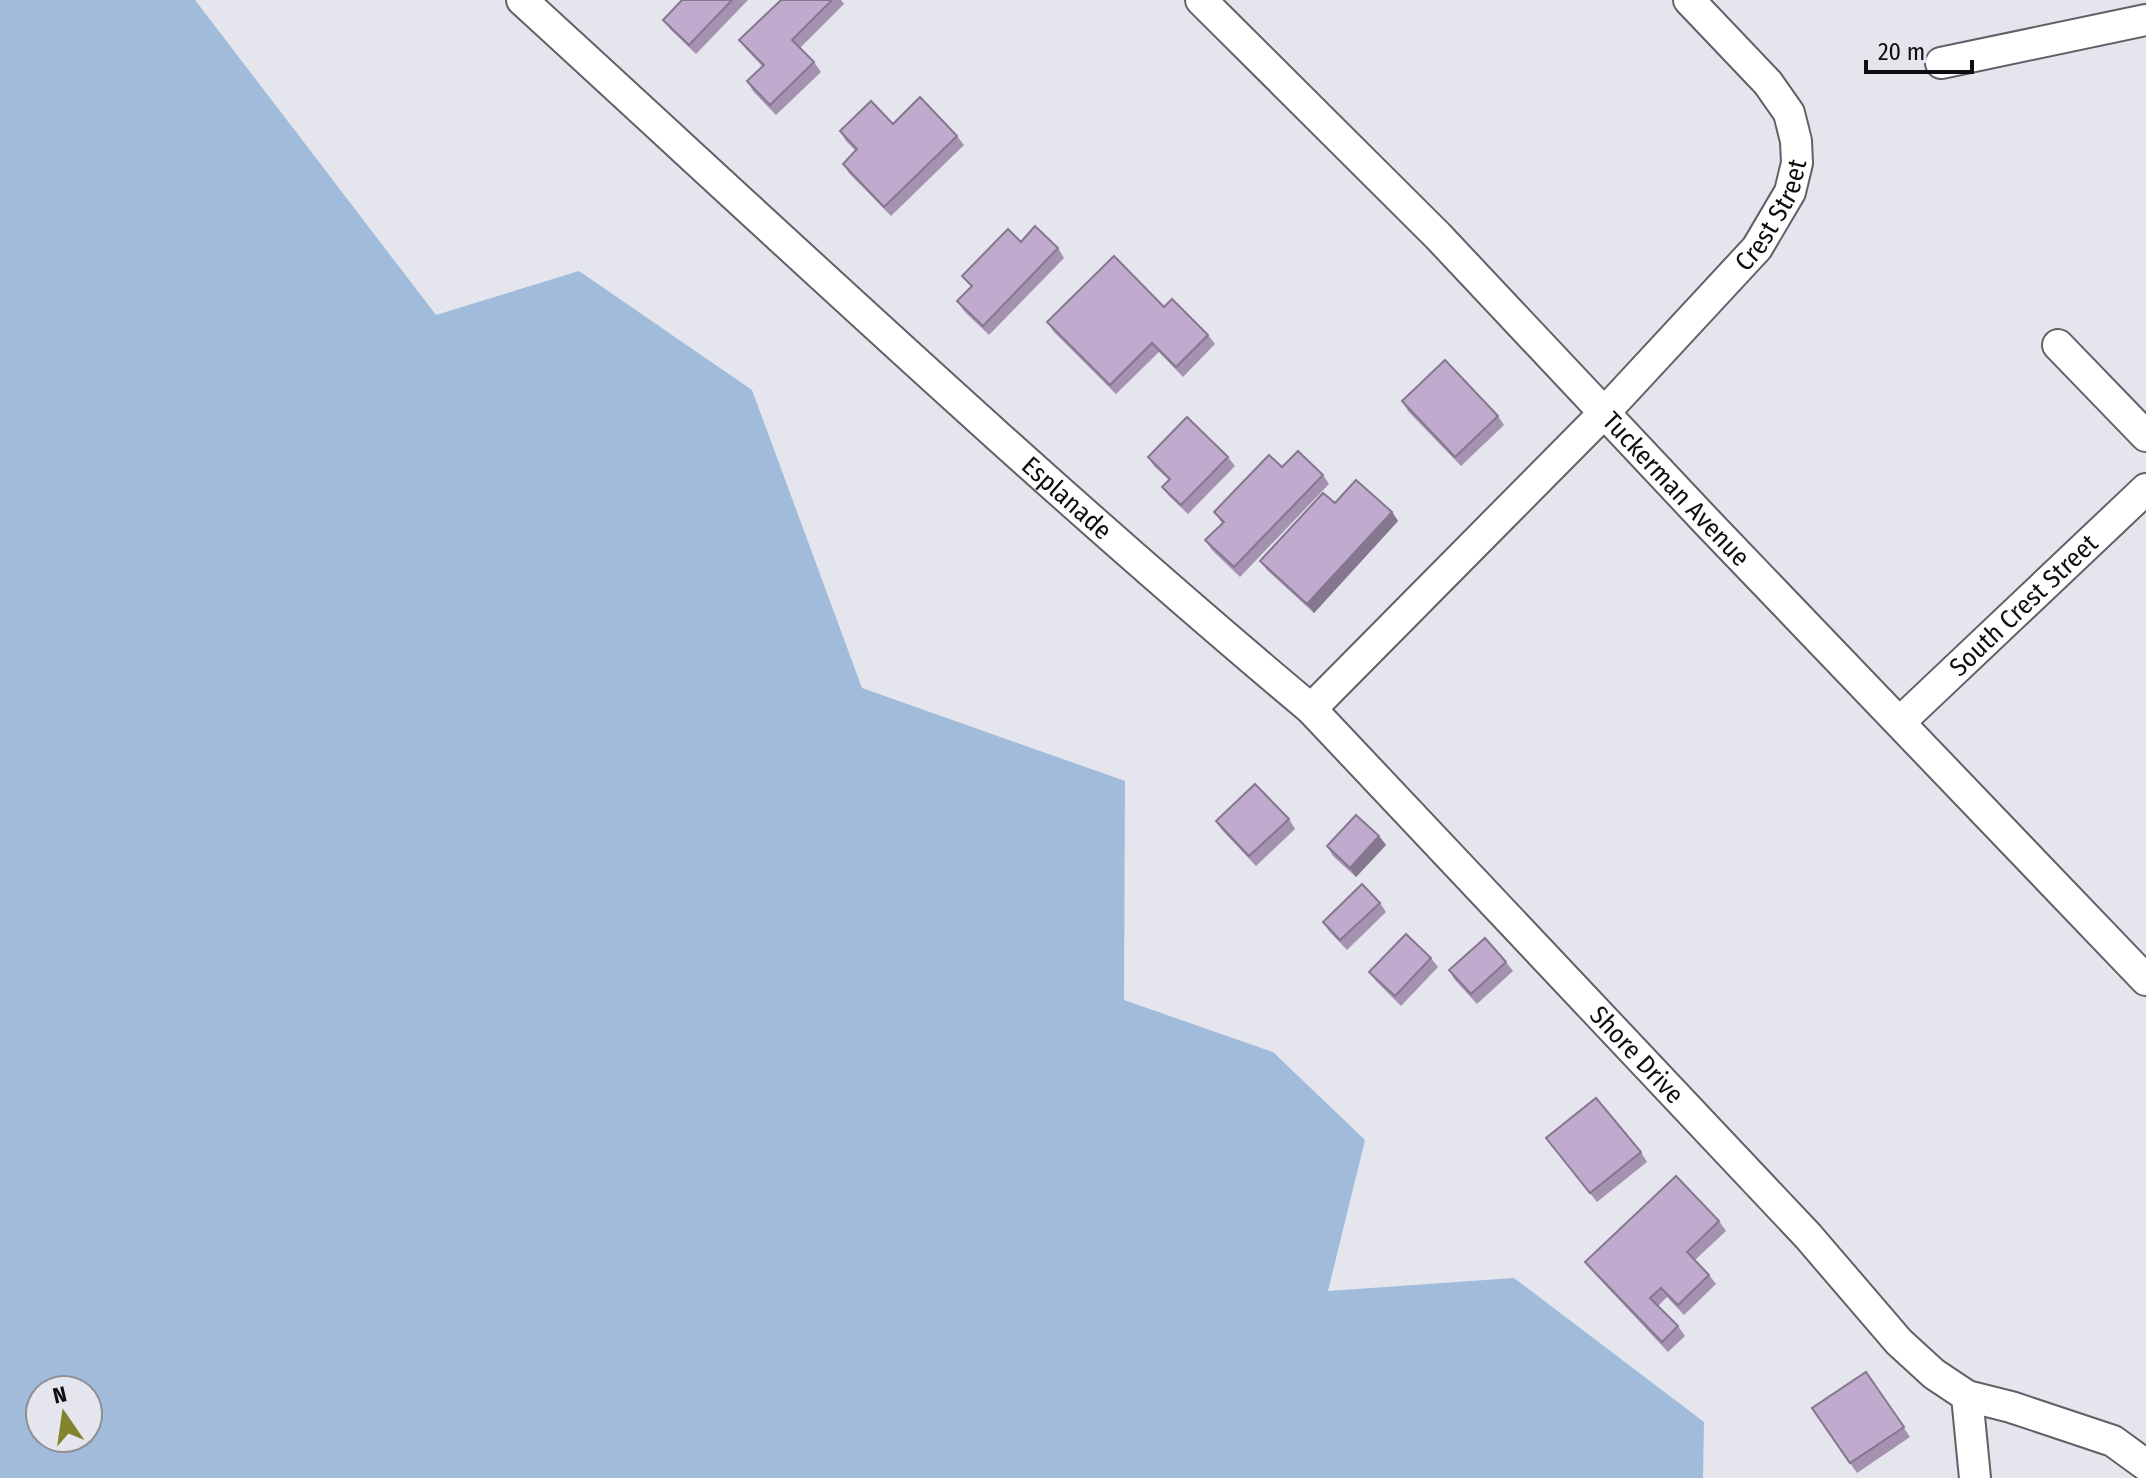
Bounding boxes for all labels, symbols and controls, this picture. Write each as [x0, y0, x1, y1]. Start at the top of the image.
scale bar [1866, 24, 1972, 74]
text: 20 m [1878, 38, 1925, 66]
street label: Crest Street [1729, 156, 1814, 278]
street label: Tuckerman Avenue [1596, 406, 1756, 573]
street label: Esplanade [1015, 450, 1118, 546]
street label: South Crest Street [1943, 528, 2105, 683]
street label: Shore Drive [1583, 1000, 1690, 1110]
north arrow [24, 1374, 104, 1454]
text: N [50, 1380, 69, 1410]

